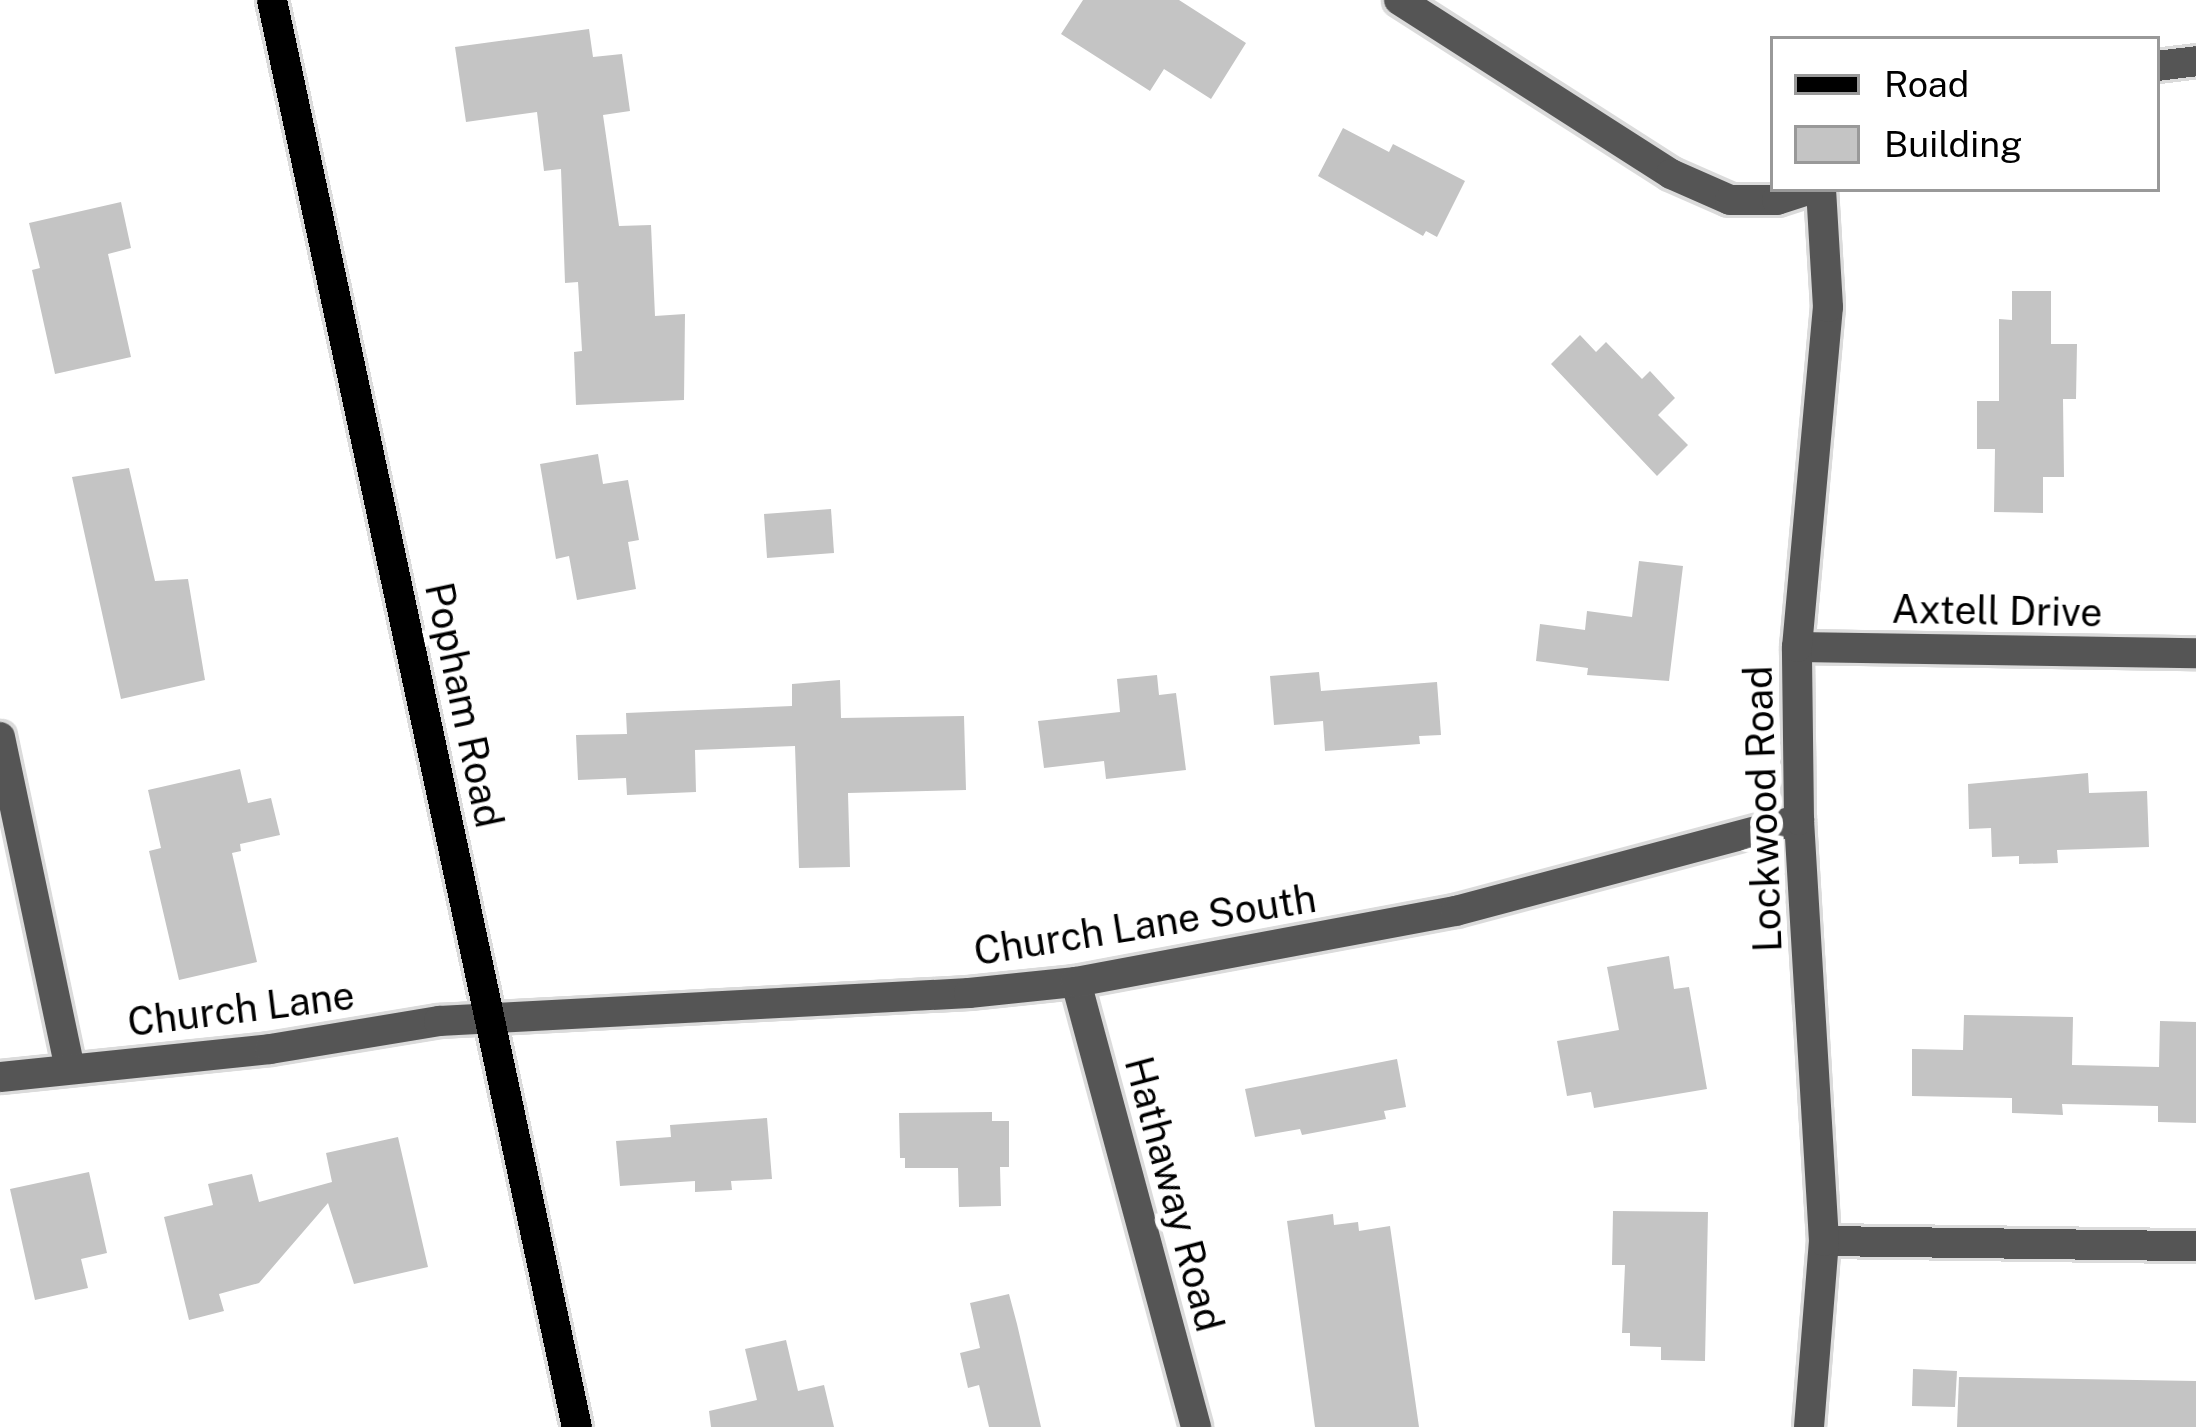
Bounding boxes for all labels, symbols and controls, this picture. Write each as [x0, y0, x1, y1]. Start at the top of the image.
legend [1770, 36, 2160, 192]
text: Road [1884, 63, 1969, 105]
text: Building [1884, 123, 2022, 165]
street label: Popham Road [415, 578, 513, 832]
street label: Axtell Drive [1891, 586, 2103, 636]
street label: Lockwood Road [1735, 665, 1791, 953]
street label: Church Lane South [970, 875, 1320, 975]
street label: Church Lane [125, 972, 357, 1046]
street label: Hathaway Road [1115, 1051, 1233, 1337]

